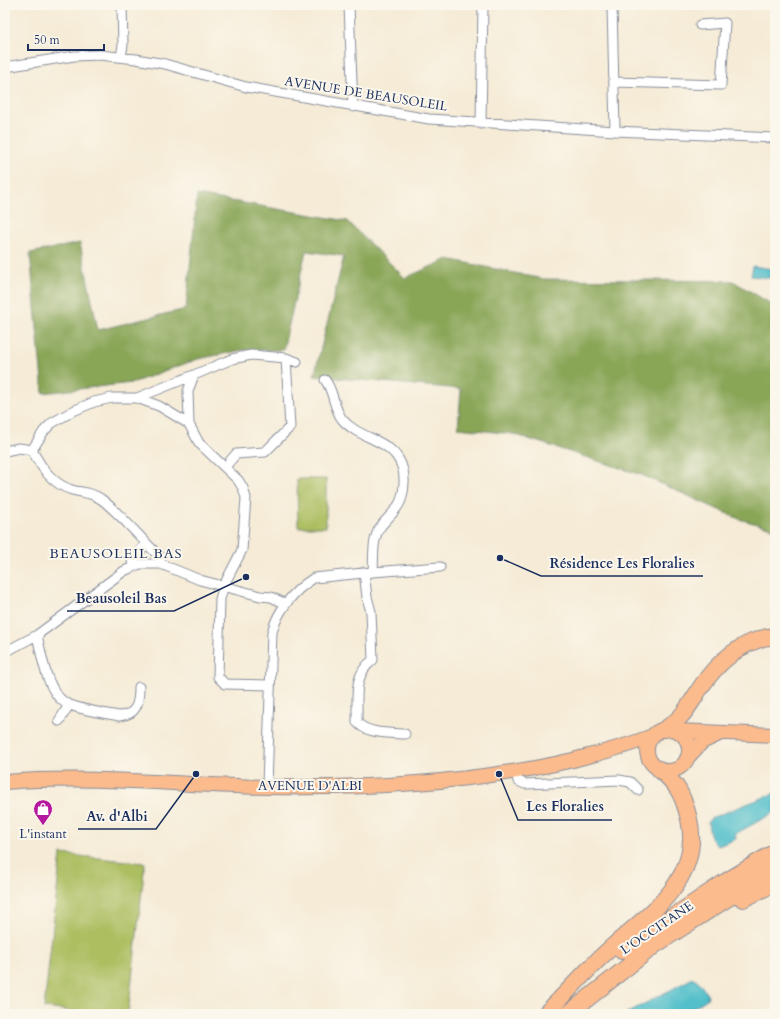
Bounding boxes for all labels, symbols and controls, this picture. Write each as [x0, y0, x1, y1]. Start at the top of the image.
scale bar [28, 26, 104, 52]
text: 50 m [34, 32, 61, 48]
street label: AVENUE DE BEAUSOLEIL [283, 72, 449, 116]
district label: BEAUSOLEIL BAS [49, 544, 183, 563]
callout: Résidence Les Floralies [541, 550, 703, 576]
text: Résidence Les Floralies [549, 554, 695, 573]
callout: Beausoleil Bas [67, 585, 174, 611]
text: Beausoleil Bas [75, 589, 167, 608]
street label: AVENUE D'ALBI [258, 777, 362, 795]
callout: Les Floralies [518, 794, 612, 820]
text: Les Floralies [526, 797, 604, 816]
shop icon: L'instant [32, 798, 54, 826]
callout: Av. d'Albi [78, 803, 156, 829]
text: Av. d'Albi [86, 807, 148, 826]
place label: L'instant [19, 825, 67, 843]
street label: L'OCCITANE [617, 897, 697, 959]

